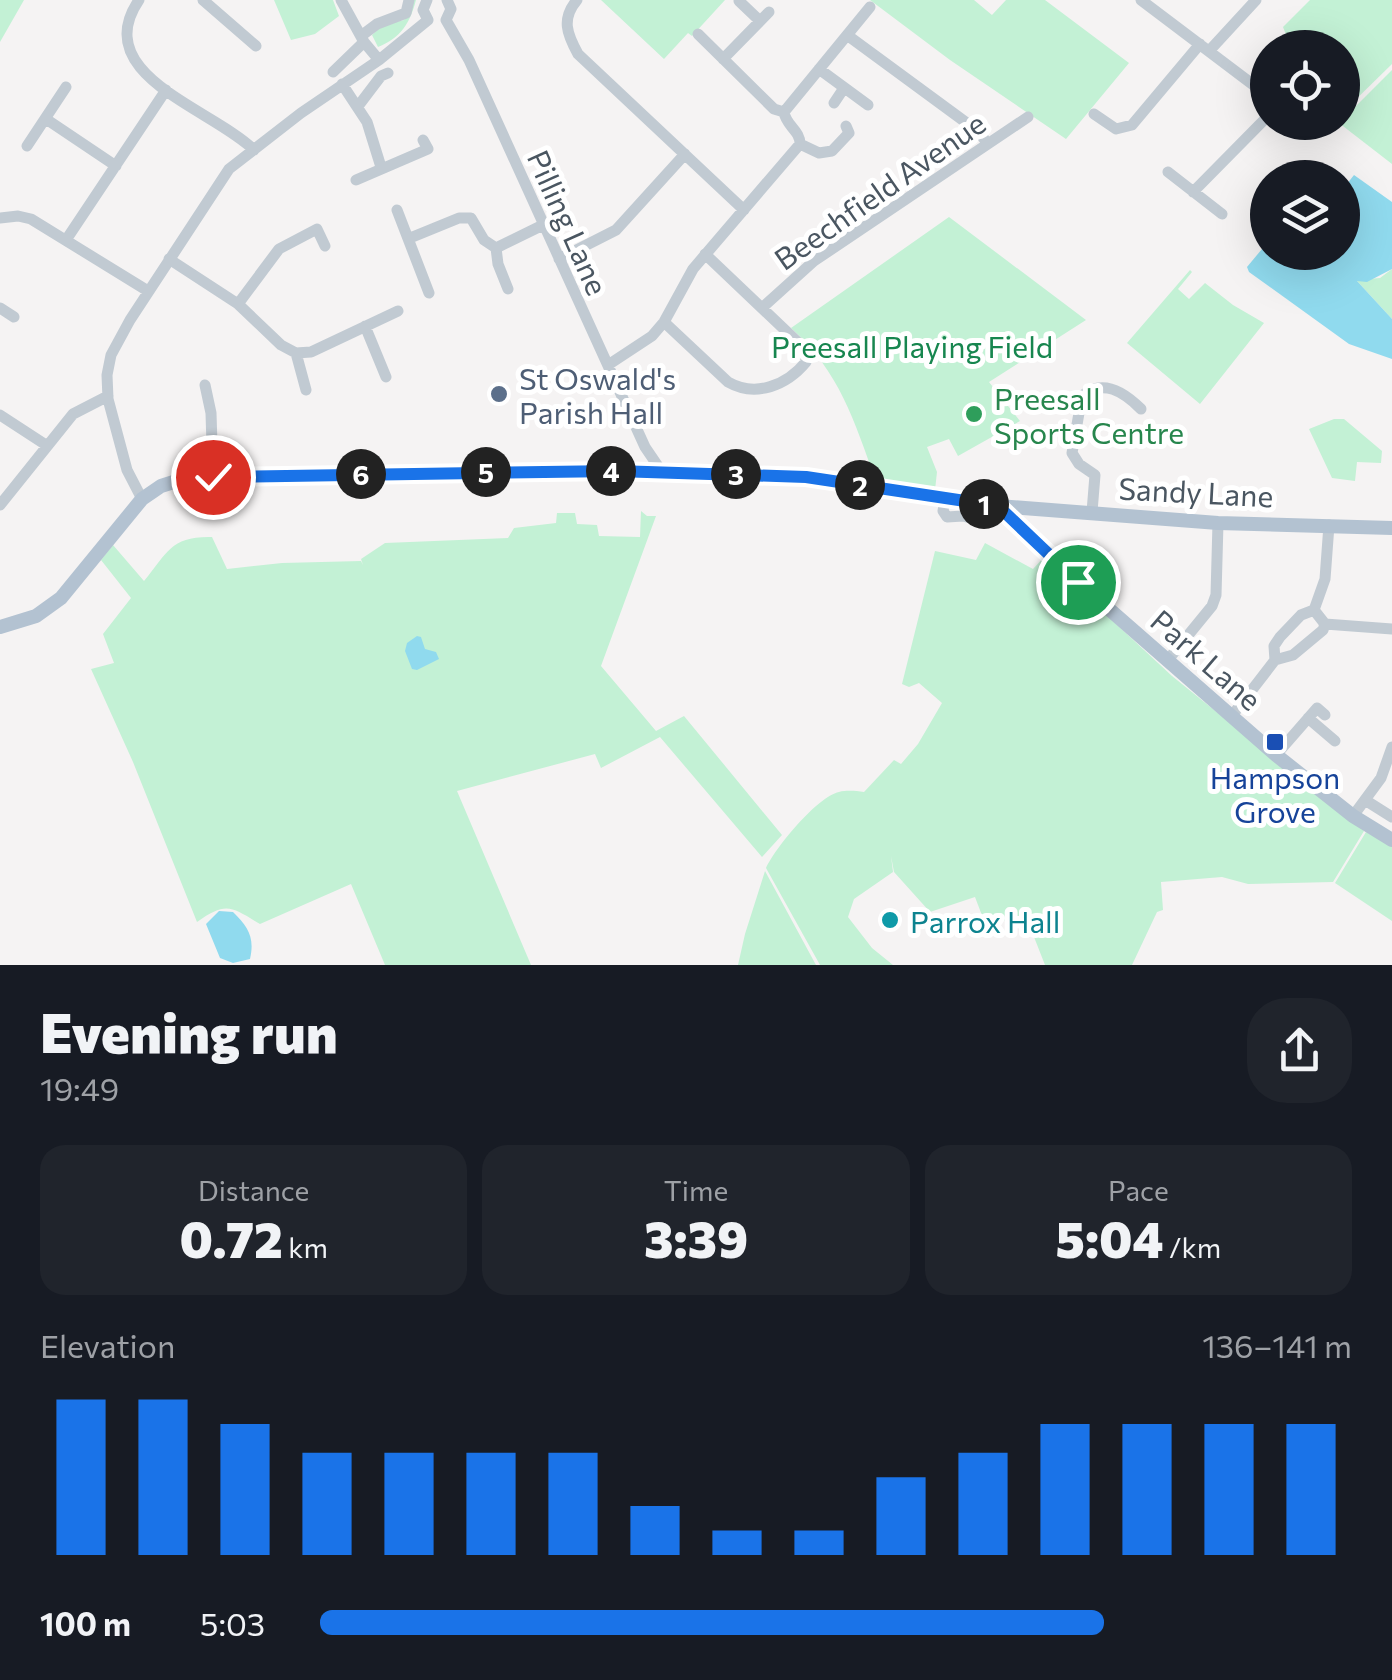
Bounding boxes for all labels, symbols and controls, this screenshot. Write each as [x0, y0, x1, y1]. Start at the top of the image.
map controls [1250, 30, 1360, 270]
button: locate [1250, 30, 1360, 140]
street label: Beechfield Avenue [766, 103, 992, 277]
street label: Pilling Lane [521, 144, 617, 300]
button: layers [1250, 160, 1360, 270]
park label: Preesall Playing Field [771, 327, 1053, 364]
place label: St Oswald's Parish Hall [519, 359, 676, 430]
place label: Preesall Sports Centre [994, 379, 1184, 450]
marker: St Oswald's Parish Hall [488, 383, 510, 405]
marker: Preesall Sports Centre [963, 403, 985, 425]
pin [171, 435, 256, 520]
pin: 4 [586, 446, 636, 496]
pin: 5 [461, 447, 511, 497]
pin: 6 [336, 449, 386, 499]
pin: 3 [711, 449, 761, 499]
icon: check [186, 450, 241, 505]
text: 4 [602, 454, 620, 488]
text: 5 [478, 455, 494, 489]
text: 6 [352, 457, 370, 491]
text: 3 [728, 457, 744, 491]
pin: 2 [835, 460, 885, 510]
text: 2 [852, 468, 868, 502]
street label: Sandy Lane [1118, 468, 1274, 514]
pin: 1 [959, 479, 1009, 529]
text: 1 [978, 487, 990, 521]
pin [1036, 540, 1121, 625]
icon: arrive [1051, 555, 1106, 610]
street label: Park Lane [1144, 601, 1270, 717]
marker: Hampson Grove [1264, 731, 1286, 753]
place label: Hampson Grove [1210, 758, 1340, 829]
place label: Parrox Hall [910, 902, 1060, 939]
marker: Parrox Hall [879, 909, 901, 931]
text: Evening run [40, 997, 338, 1064]
button: share [1247, 998, 1352, 1103]
text: 19:49 [40, 1068, 119, 1108]
text: Distance [198, 1173, 309, 1207]
text: Time [664, 1173, 728, 1207]
text: Pace [1108, 1173, 1169, 1207]
text: 0.72 [179, 1207, 283, 1268]
text: 3:39 [644, 1207, 748, 1268]
text: 5:04 [1056, 1207, 1164, 1268]
text: km [283, 1230, 328, 1264]
text: /km [1164, 1230, 1221, 1264]
text: Elevation [40, 1325, 175, 1365]
text: 136–141 m [1202, 1325, 1352, 1365]
text: 100 m [40, 1603, 131, 1643]
text: 5:03 [200, 1603, 265, 1643]

